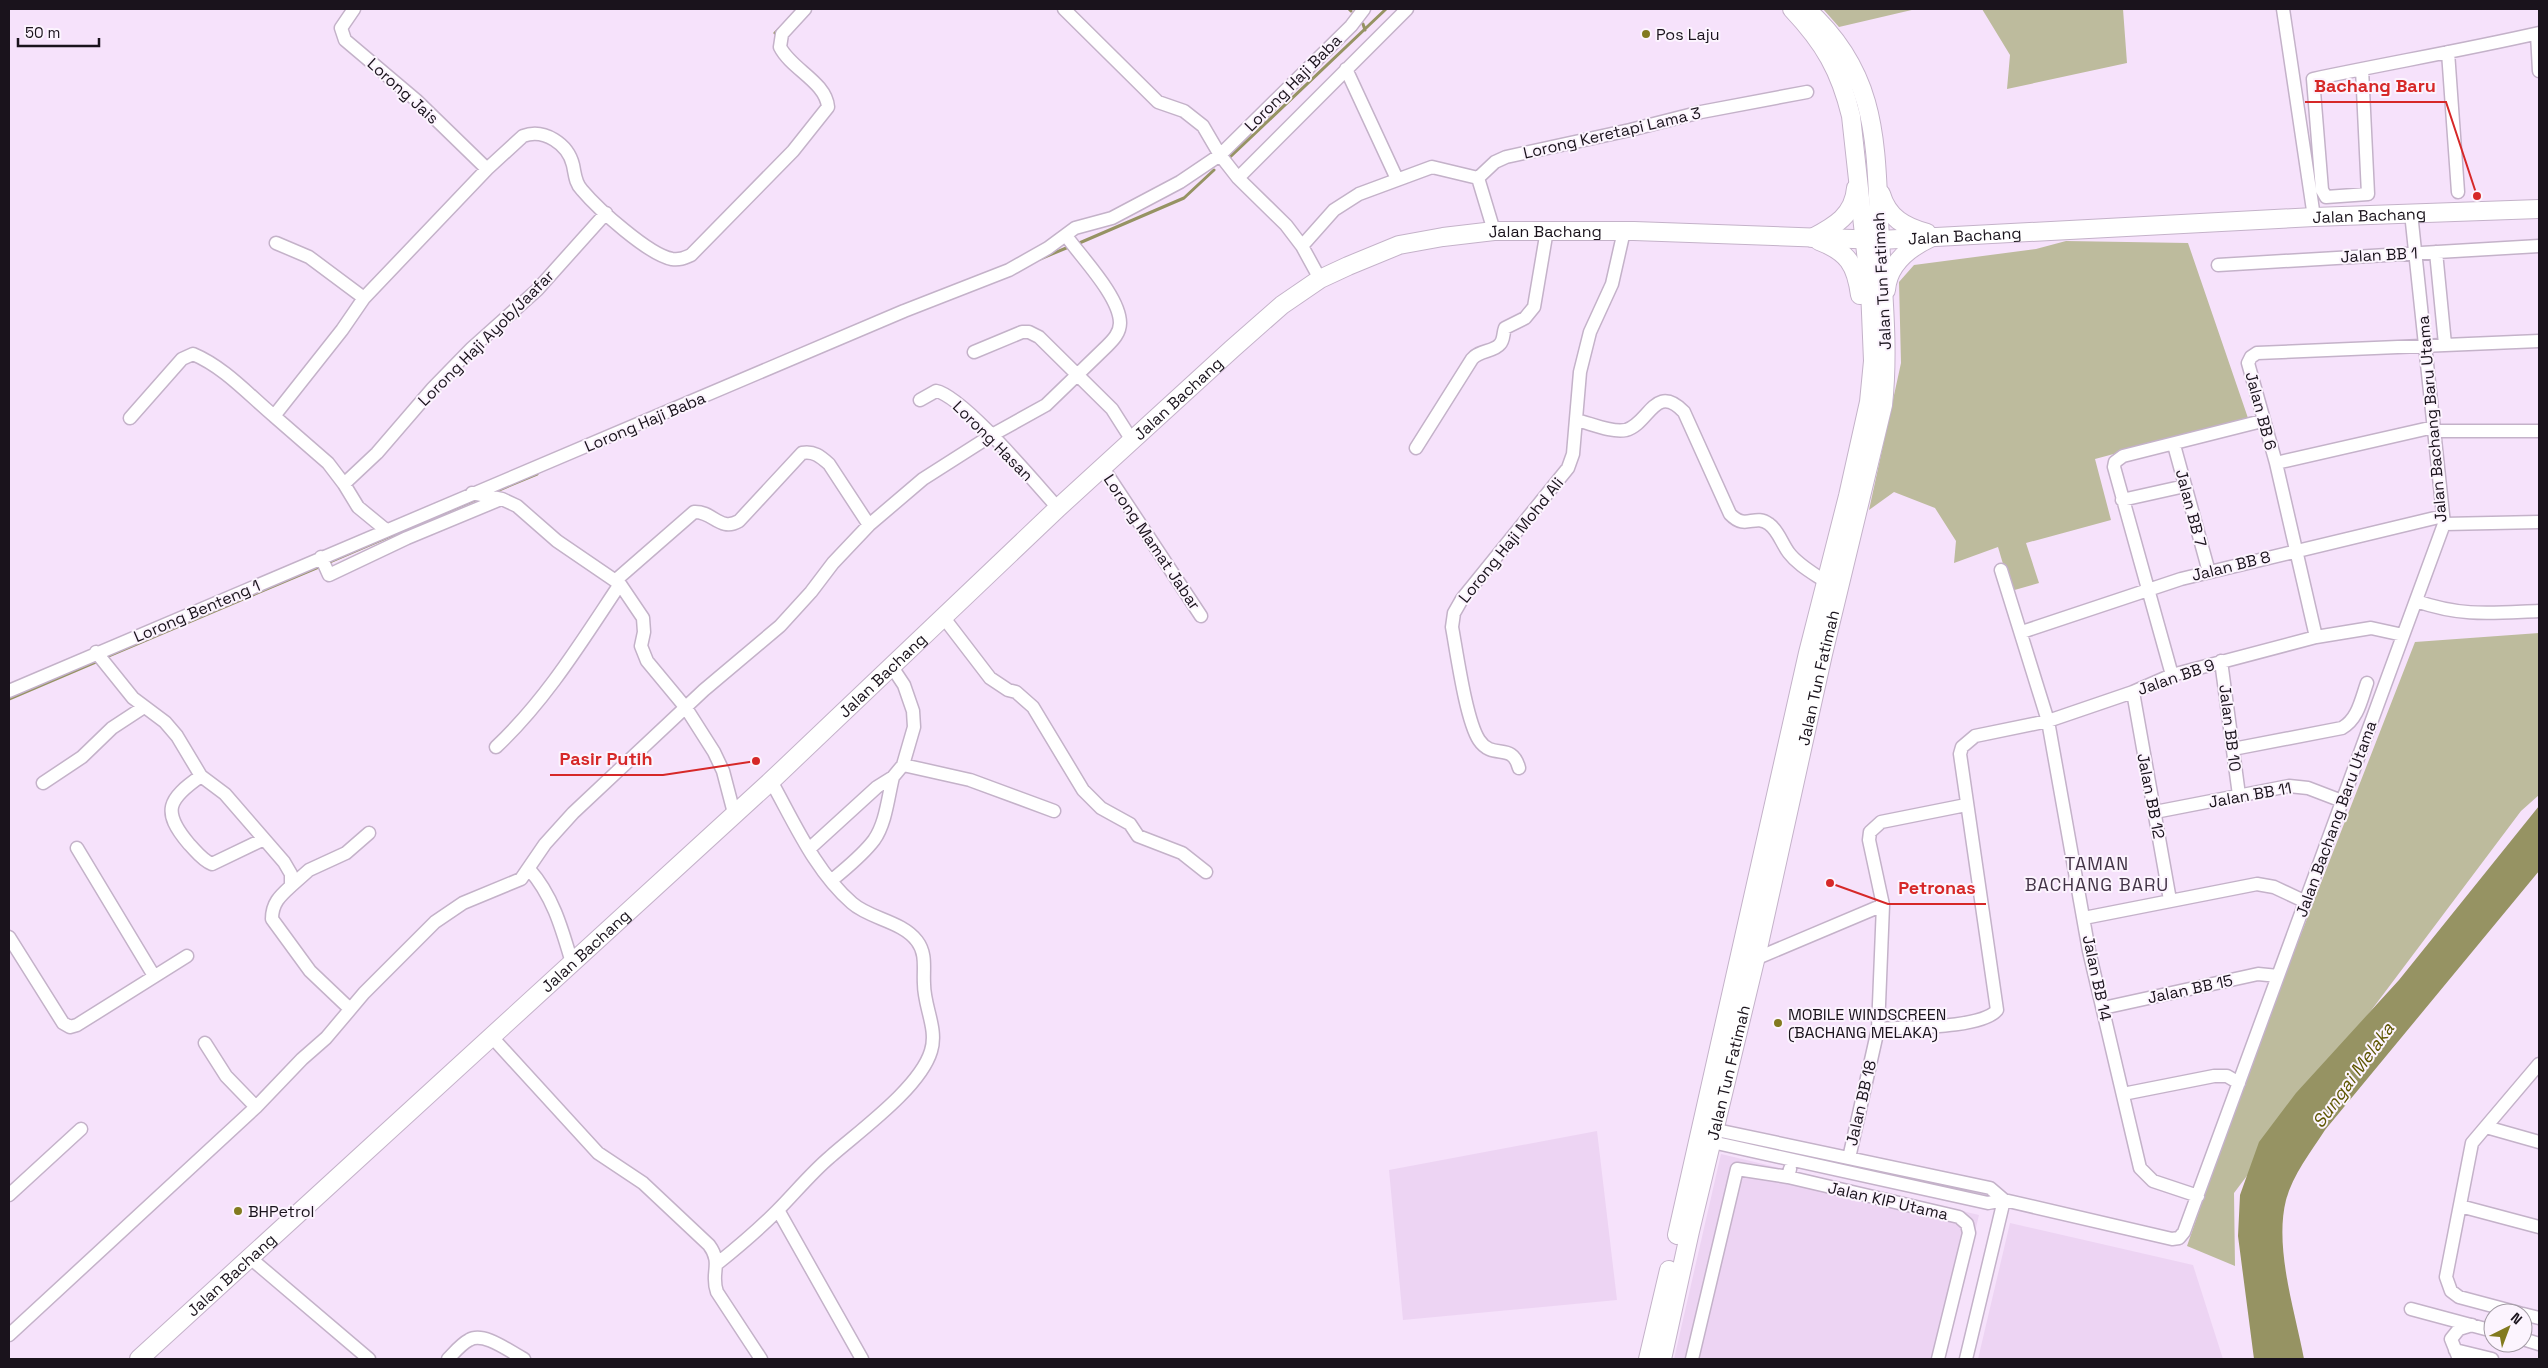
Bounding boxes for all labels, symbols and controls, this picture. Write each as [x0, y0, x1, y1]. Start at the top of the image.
scale bar [18, 15, 99, 47]
text: 50 m [25, 23, 60, 42]
place label: Pos Laju [1656, 24, 1719, 45]
marker: Pos Laju [1640, 28, 1652, 40]
street label: Lorong Haji Baba [1240, 30, 1346, 136]
street label: Lorong Jais [363, 53, 443, 129]
callout: Bachang Baru [2305, 69, 2446, 102]
text: Bachang Baru [2314, 74, 2436, 97]
street label: Lorong Keretapi Lama 3 [1521, 102, 1703, 164]
street label: Jalan Bachang [2312, 203, 2426, 228]
street label: Jalan Tun Fatimah [1868, 212, 1896, 350]
street label: Jalan Bachang [1487, 220, 1602, 242]
street label: Jalan Bachang [1907, 222, 2022, 249]
street label: Jalan BB 1 [2340, 242, 2418, 268]
street label: Lorong Haji Ayob/Jaafar [413, 265, 559, 411]
street label: Jalan Bachang Baru Utama [2412, 315, 2452, 523]
street label: Jalan Bachang [1129, 352, 1227, 444]
street label: Jalan BB 6 [2240, 369, 2282, 453]
street label: Lorong Haji Baba [581, 387, 709, 457]
street label: Lorong Hasan [948, 396, 1038, 486]
street label: Jalan BB 7 [2171, 467, 2211, 549]
street label: Lorong Mamat Jabar [1099, 470, 1205, 614]
street label: Lorong Haji Mohd Ali [1454, 473, 1568, 607]
street label: Jalan BB 8 [2189, 546, 2273, 586]
street label: Lorong Benteng 1 [131, 575, 263, 647]
street label: Jalan Tun Fatimah [1793, 608, 1844, 747]
street label: Jalan Bachang [834, 628, 931, 722]
street label: Jalan BB 9 [2135, 654, 2217, 700]
street label: Jalan BB 10 [2214, 683, 2246, 773]
street label: Jalan Bachang Baru Utama [2291, 718, 2381, 920]
callout: Pasir Putih [550, 742, 663, 775]
text: Pasir Putih [560, 747, 653, 770]
street label: Jalan BB 12 [2132, 751, 2170, 841]
street label: Jalan BB 11 [2207, 777, 2293, 813]
district label: TAMAN BACHANG BARU [2025, 852, 2169, 896]
callout: Petronas [1888, 871, 1986, 904]
text: Petronas [1898, 876, 1976, 899]
street label: Jalan Bachang [536, 905, 634, 997]
street label: Jalan BB 14 [2078, 933, 2116, 1023]
street label: Jalan BB 15 [2145, 970, 2235, 1008]
street label: Jalan Tun Fatimah [1702, 1003, 1754, 1142]
place label: MOBILE WINDSCREEN (BACHANG MELAKA) [1788, 1004, 1946, 1043]
marker: MOBILE WINDSCREEN (BACHANG MELAKA) [1772, 1017, 1784, 1029]
water label: Sungai Melaka [2307, 1017, 2399, 1132]
street label: Jalan BB 18 [1841, 1058, 1881, 1148]
street label: Jalan KIP Utama [1826, 1177, 1950, 1225]
place label: BHPetrol [248, 1201, 315, 1222]
marker: BHPetrol [232, 1205, 244, 1217]
street label: Jalan Bachang [182, 1229, 280, 1321]
north arrow [2483, 1303, 2533, 1353]
text: N [2507, 1309, 2526, 1328]

